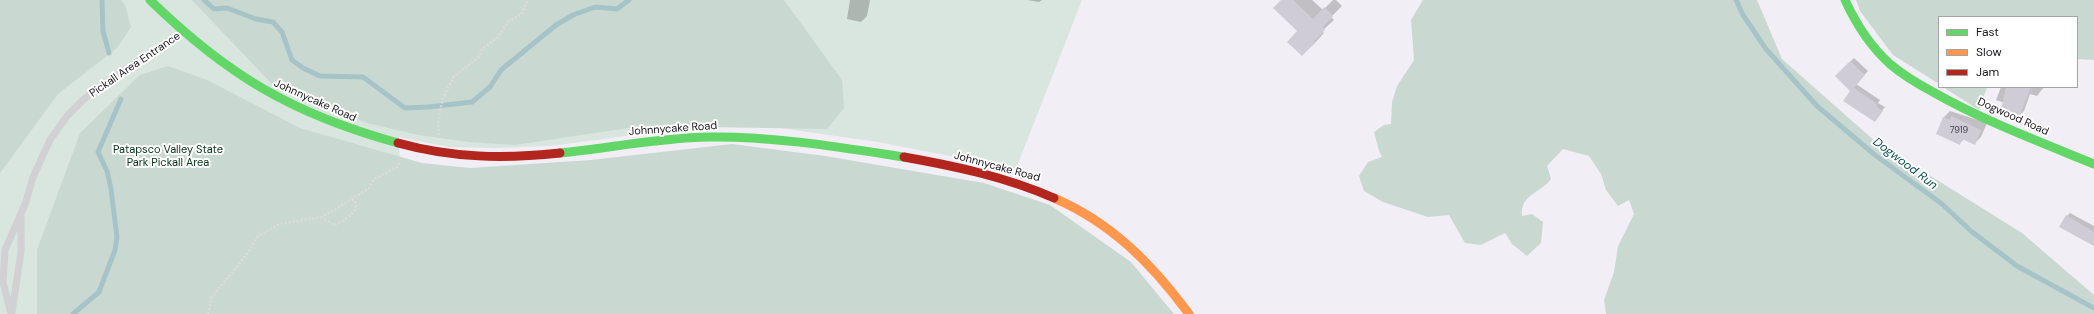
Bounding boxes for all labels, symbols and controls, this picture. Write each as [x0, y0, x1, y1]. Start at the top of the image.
legend [1938, 16, 2078, 88]
text: Fast [1976, 24, 1999, 40]
street label: Pickall Area Entrance [87, 30, 183, 100]
text: Slow [1976, 44, 2002, 60]
text: Jam [1976, 64, 1999, 80]
street label: Johnnycake Road [272, 77, 358, 125]
street label: Dogwood Road [1975, 95, 2051, 139]
street label: Johnnycake Road [628, 119, 718, 139]
house number: 7919 [1950, 126, 1968, 136]
water label: Dogwood Run [1870, 135, 1940, 193]
park label: Patapsco Valley State Park Pickall Area [113, 143, 223, 169]
street label: Johnnycake Road [952, 149, 1042, 185]

